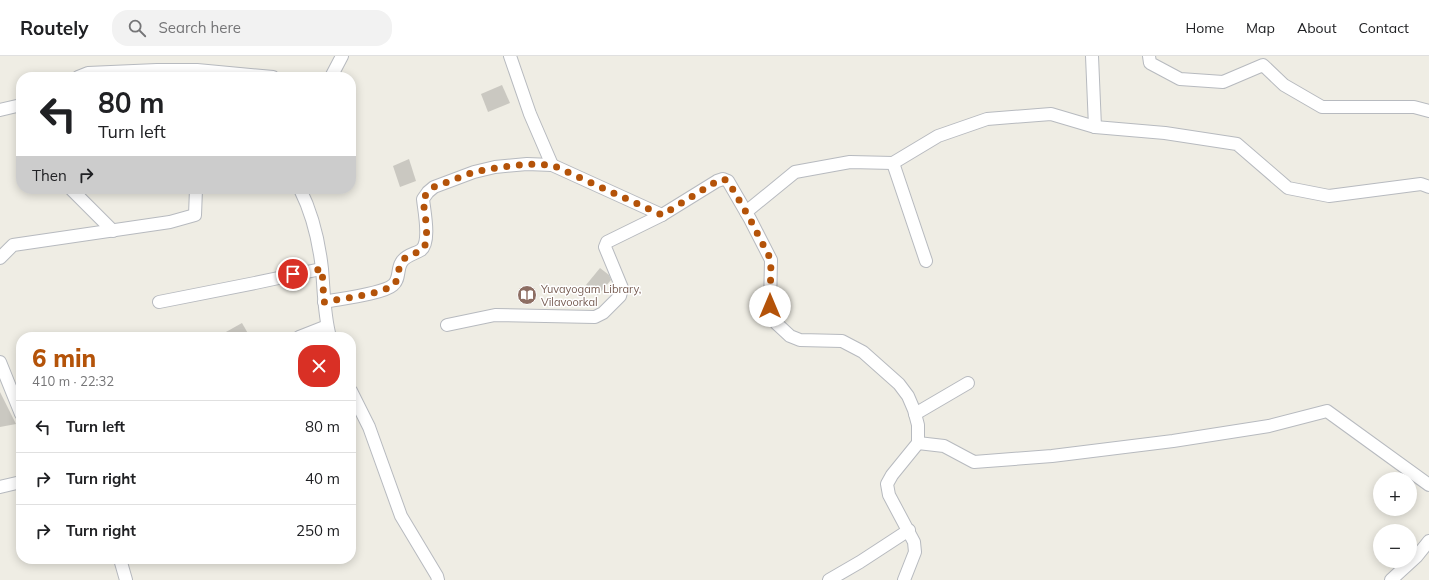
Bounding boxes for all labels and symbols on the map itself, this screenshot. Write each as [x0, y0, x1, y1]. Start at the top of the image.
pin [276, 257, 310, 291]
place label: Yuvayogam Library, Vilavoorkal [540, 282, 641, 309]
library icon: Yuvayogam Library, Vilavoorkal [516, 284, 538, 306]
position arrow [749, 285, 791, 327]

